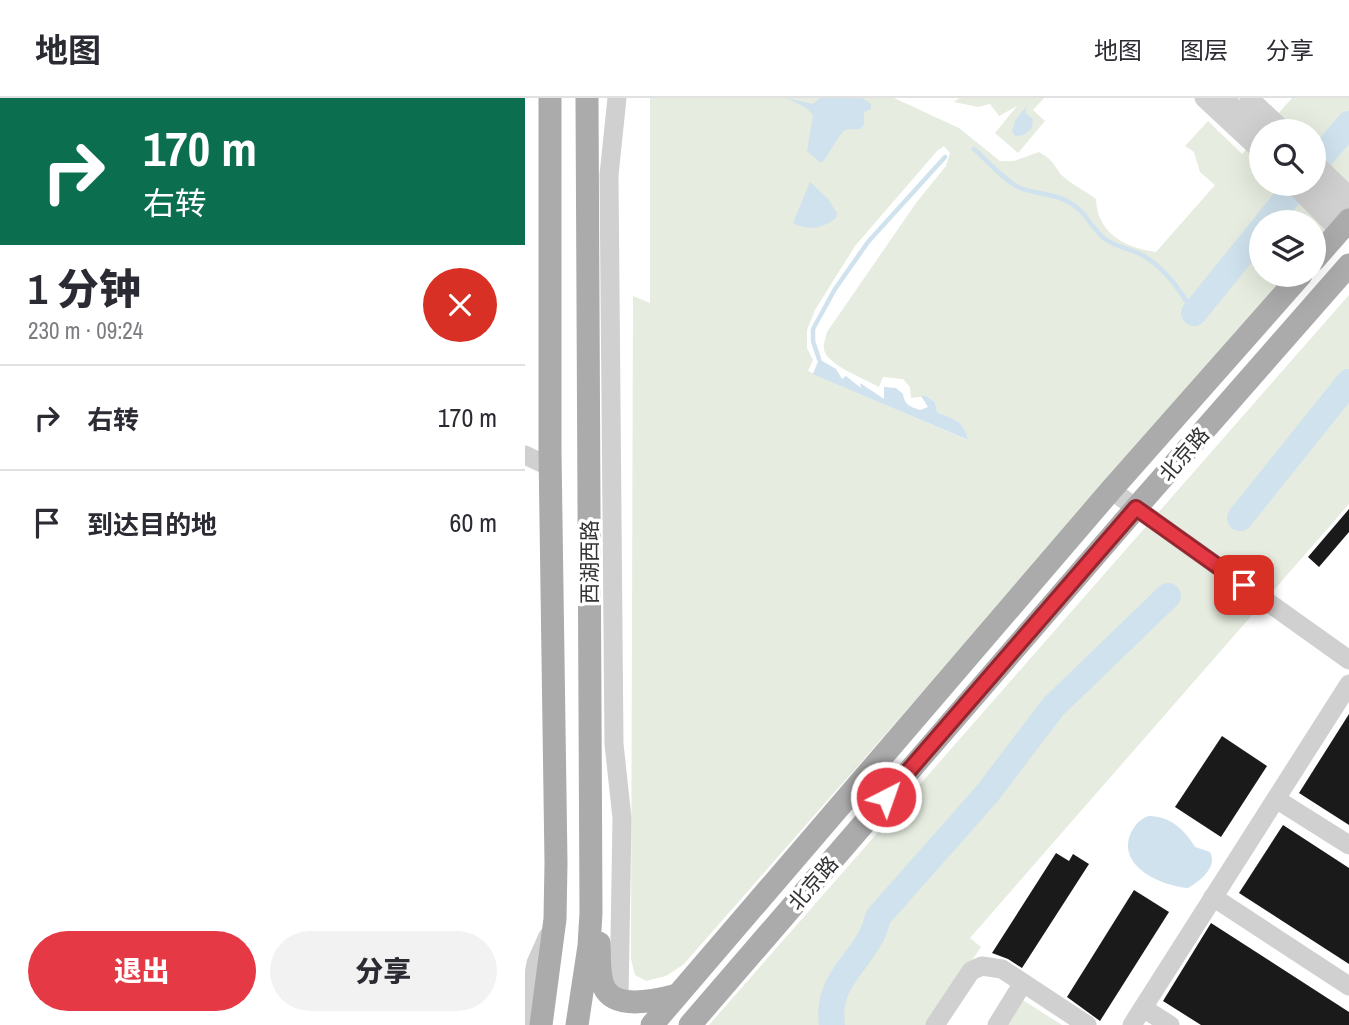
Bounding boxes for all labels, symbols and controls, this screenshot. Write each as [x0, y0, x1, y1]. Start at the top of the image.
text: 地图 [35, 28, 101, 72]
text: 地图 [1094, 34, 1142, 66]
text: 图层 [1180, 34, 1228, 66]
text: 分享 [1266, 34, 1314, 66]
text: 170 m [143, 115, 257, 181]
map controls [1249, 119, 1326, 287]
button: search [1249, 119, 1326, 196]
icon: right [28, 126, 119, 217]
text: 右转 [143, 182, 207, 225]
button: layers [1249, 210, 1326, 287]
text: 1 分钟 [28, 261, 141, 317]
button: close [423, 268, 497, 342]
text: 230 m · 09:24 [28, 315, 143, 346]
icon: right [28, 399, 66, 437]
text: 170 m [438, 400, 497, 435]
text: 右转 [87, 402, 139, 437]
street label: 北京路 [1152, 421, 1216, 487]
icon: arrive [28, 504, 66, 542]
text: 60 m [450, 505, 497, 540]
text: 到达目的地 [87, 507, 217, 542]
street label: 西湖西路 [575, 520, 604, 604]
pin [1214, 555, 1274, 615]
icon: arrive [1225, 566, 1263, 604]
position arrow [849, 760, 923, 834]
street label: 北京路 [781, 850, 845, 916]
button: 退出 [28, 931, 256, 1011]
button: 分享 [270, 931, 497, 1011]

